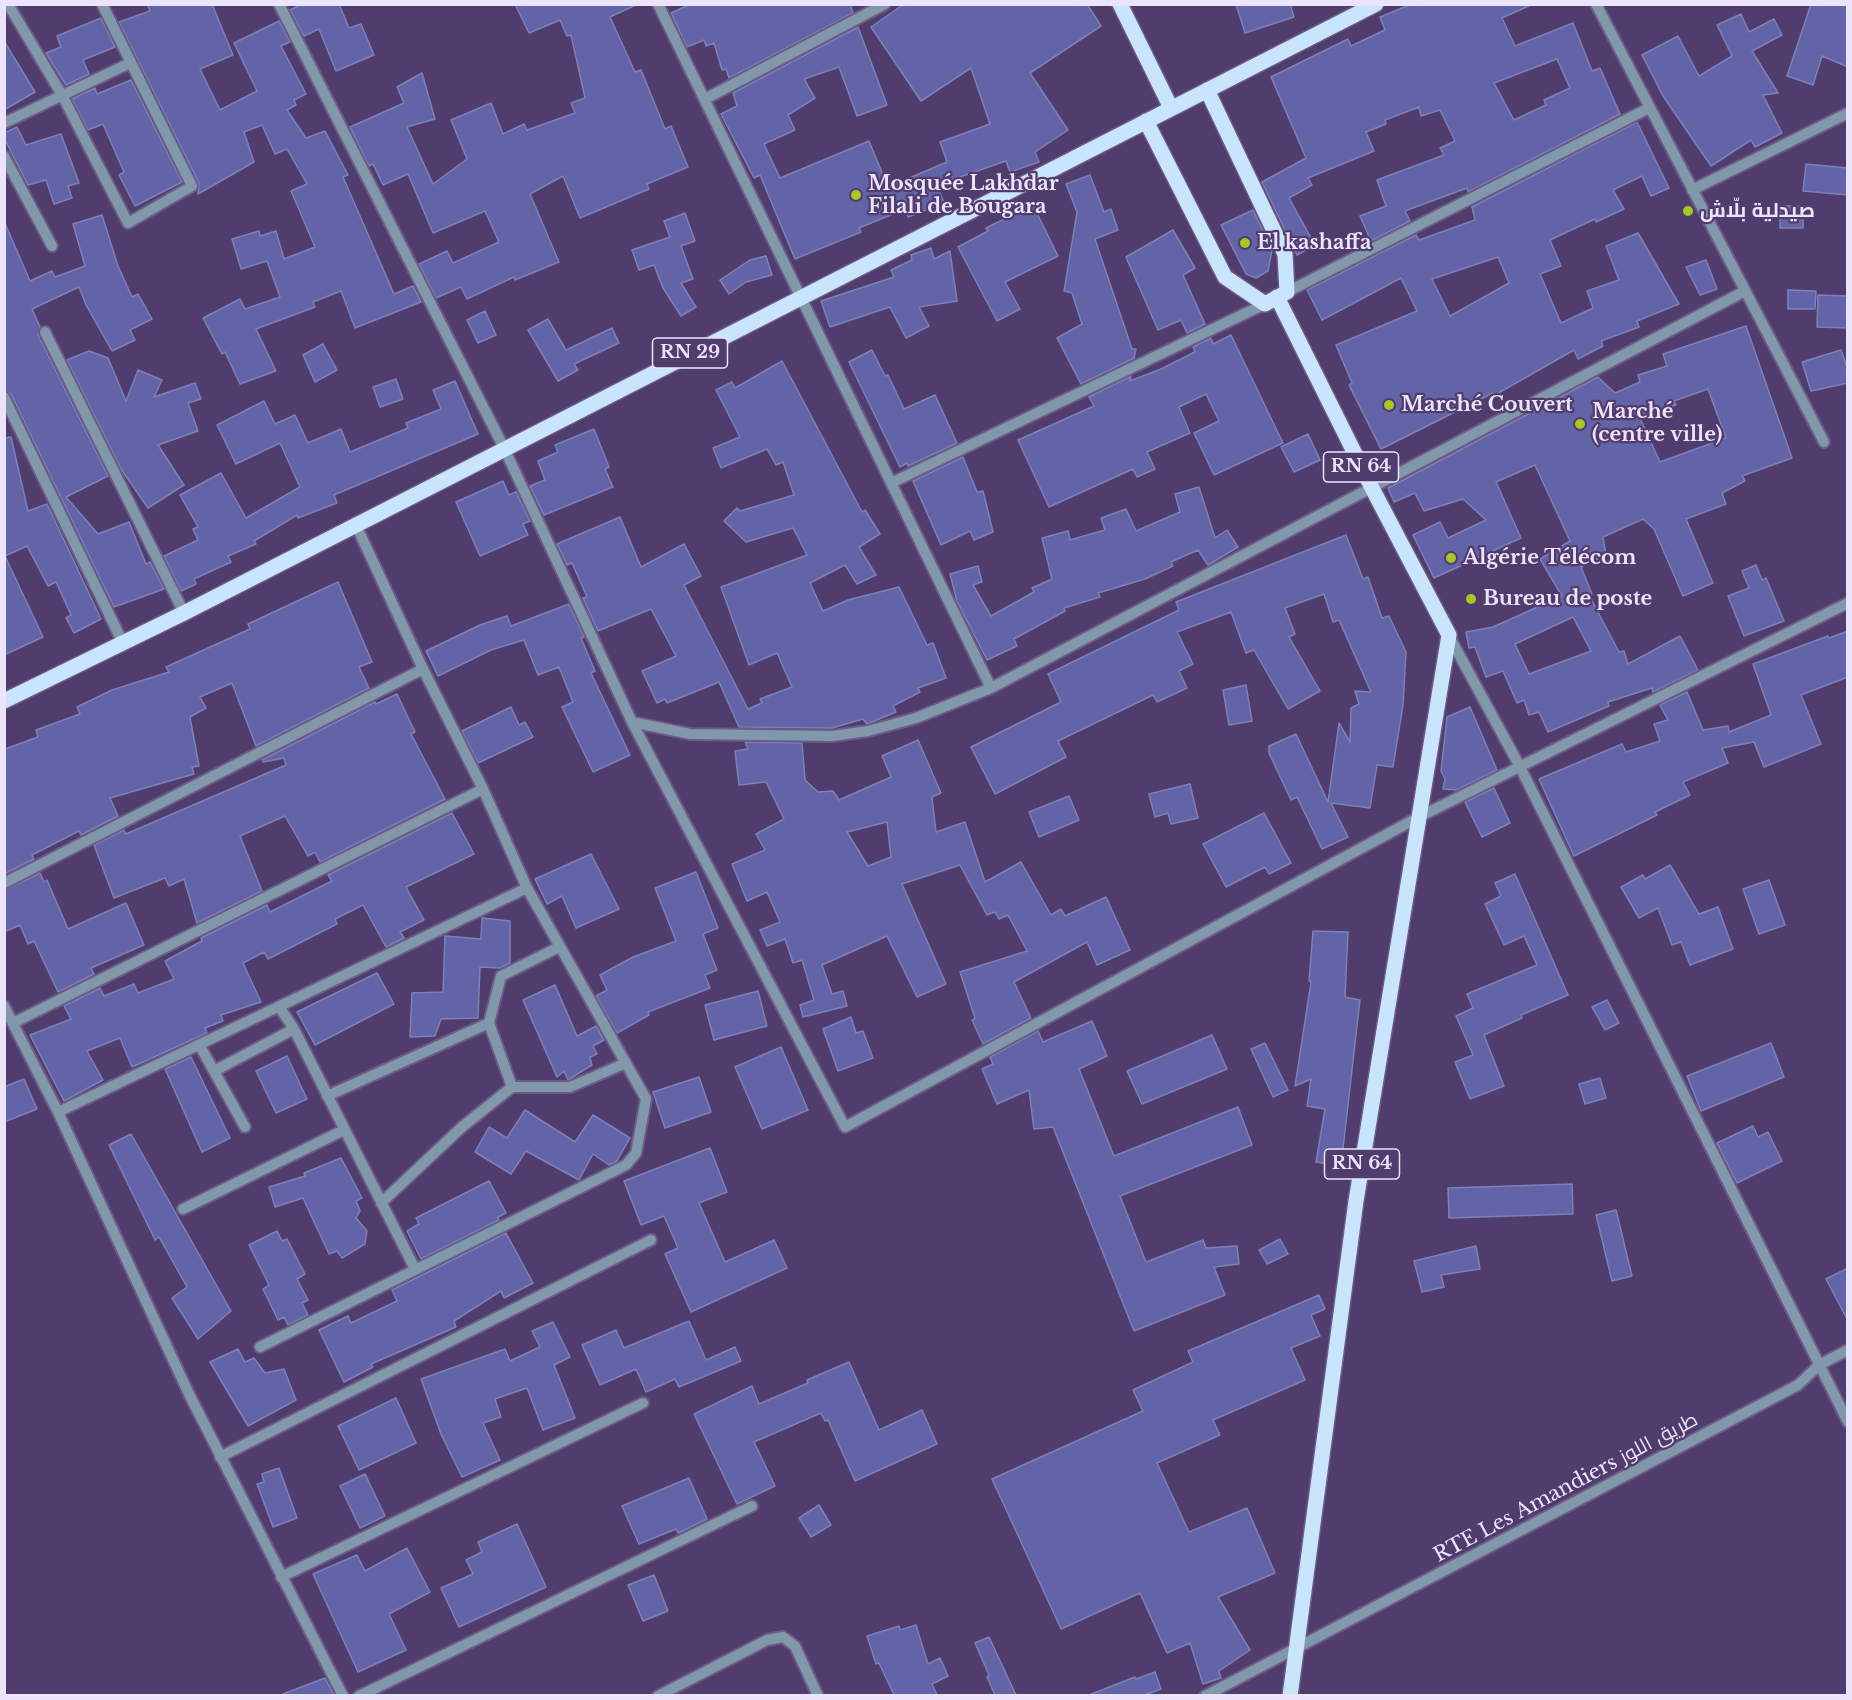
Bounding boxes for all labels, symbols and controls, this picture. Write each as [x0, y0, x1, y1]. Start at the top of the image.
place label: Mosquée Lakhdar Filali de Bougara [868, 172, 1059, 219]
marker: Mosquée Lakhdar Filali de Bougara [849, 188, 863, 202]
place label: صيدلية بلّاش [1700, 199, 1815, 223]
marker: صيدلية بلّاش [1681, 204, 1695, 218]
place label: El kashaffa [1257, 231, 1371, 255]
marker: El kashaffa [1238, 236, 1252, 250]
road number: RN 29 [652, 338, 728, 368]
place label: Marché Couvert [1401, 393, 1573, 417]
marker: Marché Couvert [1382, 398, 1396, 412]
place label: Marché (centre ville) [1592, 400, 1722, 447]
marker: Marché (centre ville) [1573, 417, 1587, 431]
road number: RN 64 [1324, 452, 1398, 482]
place label: Algérie Télécom [1463, 546, 1636, 570]
marker: Algérie Télécom [1444, 551, 1458, 565]
place label: Bureau de poste [1483, 587, 1652, 611]
marker: Bureau de poste [1464, 592, 1478, 606]
road number: RN 64 [1324, 1149, 1400, 1179]
street label: RTE Les Amandiers طريق اللوز [1430, 1408, 1702, 1568]

